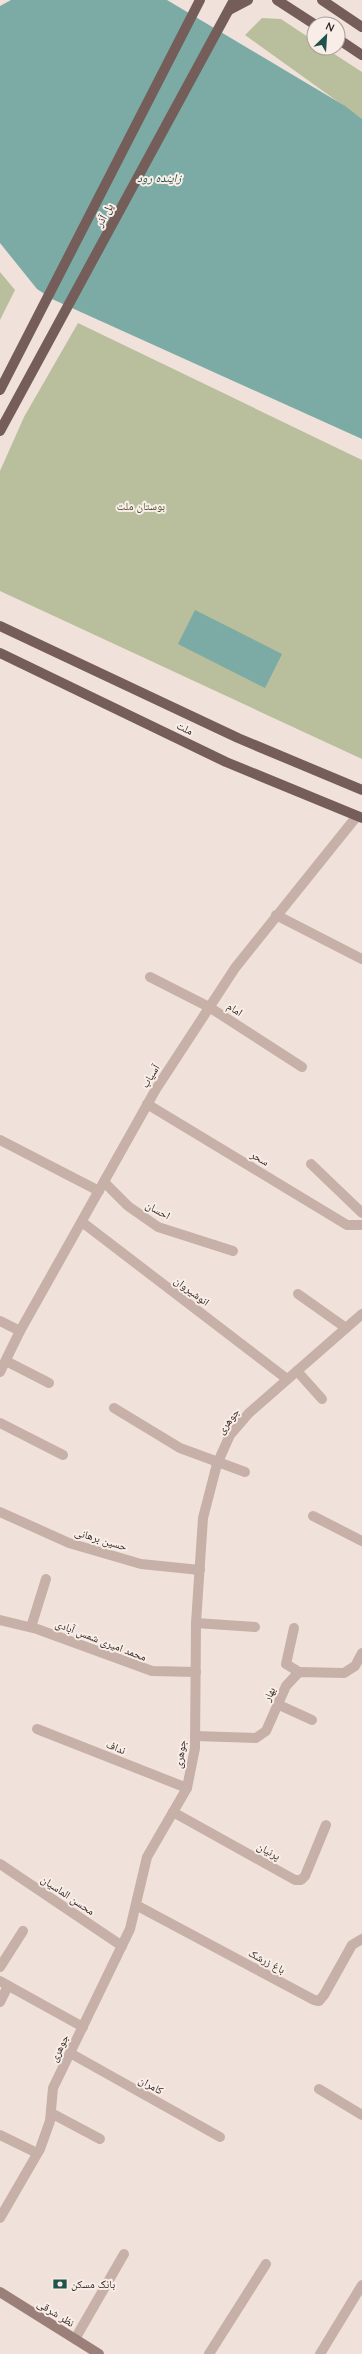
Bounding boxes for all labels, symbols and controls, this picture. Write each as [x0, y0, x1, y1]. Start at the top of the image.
north arrow [306, 16, 346, 56]
text: N [324, 19, 337, 35]
water label: زاینده رود [137, 170, 183, 185]
street label: پل آذر [91, 201, 116, 230]
park label: بوستان ملت [117, 499, 165, 513]
street label: ملت [174, 718, 196, 738]
street label: امام [225, 999, 245, 1019]
street label: آسیاب [137, 1061, 163, 1090]
street label: سحر [247, 1147, 272, 1169]
street label: احسان [143, 1198, 173, 1222]
street label: انوشیروان [172, 1273, 212, 1309]
street label: جوهری [214, 1405, 242, 1437]
street label: حسین برهانی [73, 1524, 129, 1554]
street label: محمد امیری شمس آبادی [53, 1616, 149, 1664]
street label: بهار [259, 1685, 278, 1704]
street label: نداف [104, 1737, 128, 1757]
street label: جوهری [171, 1739, 189, 1769]
street label: پرنیان [255, 1839, 283, 1863]
street label: محسن الماسیان [38, 1872, 98, 1918]
street label: باغ زرشک [246, 1945, 288, 1977]
street label: جوهری [46, 2032, 72, 2064]
street label: کامران [136, 2073, 166, 2098]
bank icon: بانک مسکن [52, 2276, 68, 2292]
place label: بانک مسکن [71, 2277, 115, 2291]
street label: نظر شرقی [35, 2296, 77, 2330]

